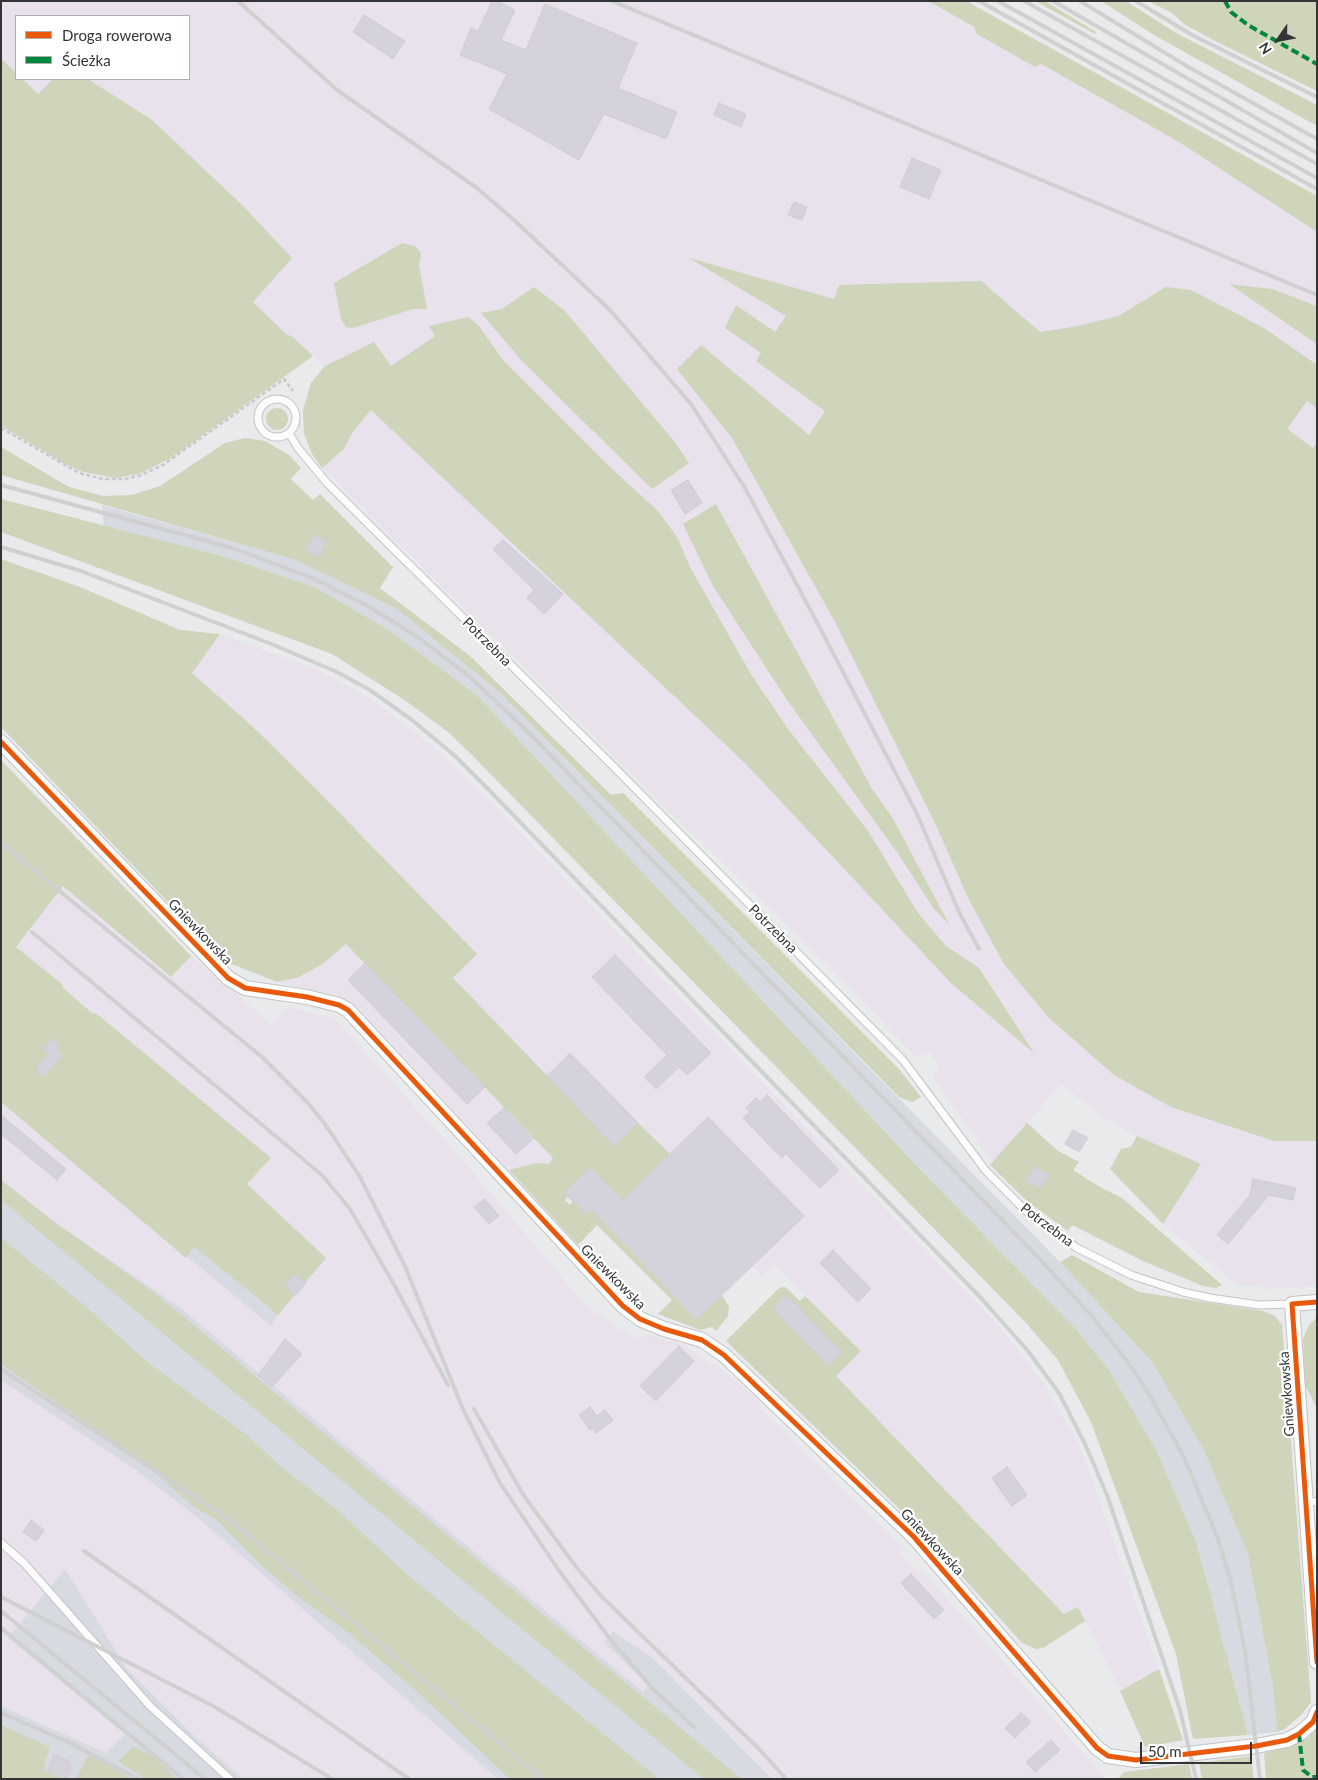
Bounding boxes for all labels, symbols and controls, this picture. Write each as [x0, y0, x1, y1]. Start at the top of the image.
legend [15, 15, 190, 80]
north arrow [1253, 15, 1303, 65]
text: Droga rowerowa [62, 26, 172, 44]
text: N [1255, 39, 1275, 58]
text: Ścieżka [62, 51, 111, 69]
street label: Potrzebna [459, 614, 515, 670]
street label: Gniewkowska [164, 896, 236, 968]
street label: Potrzebna [745, 901, 801, 957]
street label: Potrzebna [1017, 1200, 1077, 1250]
street label: Gniewkowska [577, 1241, 649, 1313]
street label: Gniewkowska [1276, 1351, 1298, 1437]
street label: Gniewkowska [897, 1505, 967, 1579]
scale bar [1143, 1732, 1256, 1764]
text: 50 m [1148, 1742, 1182, 1760]

